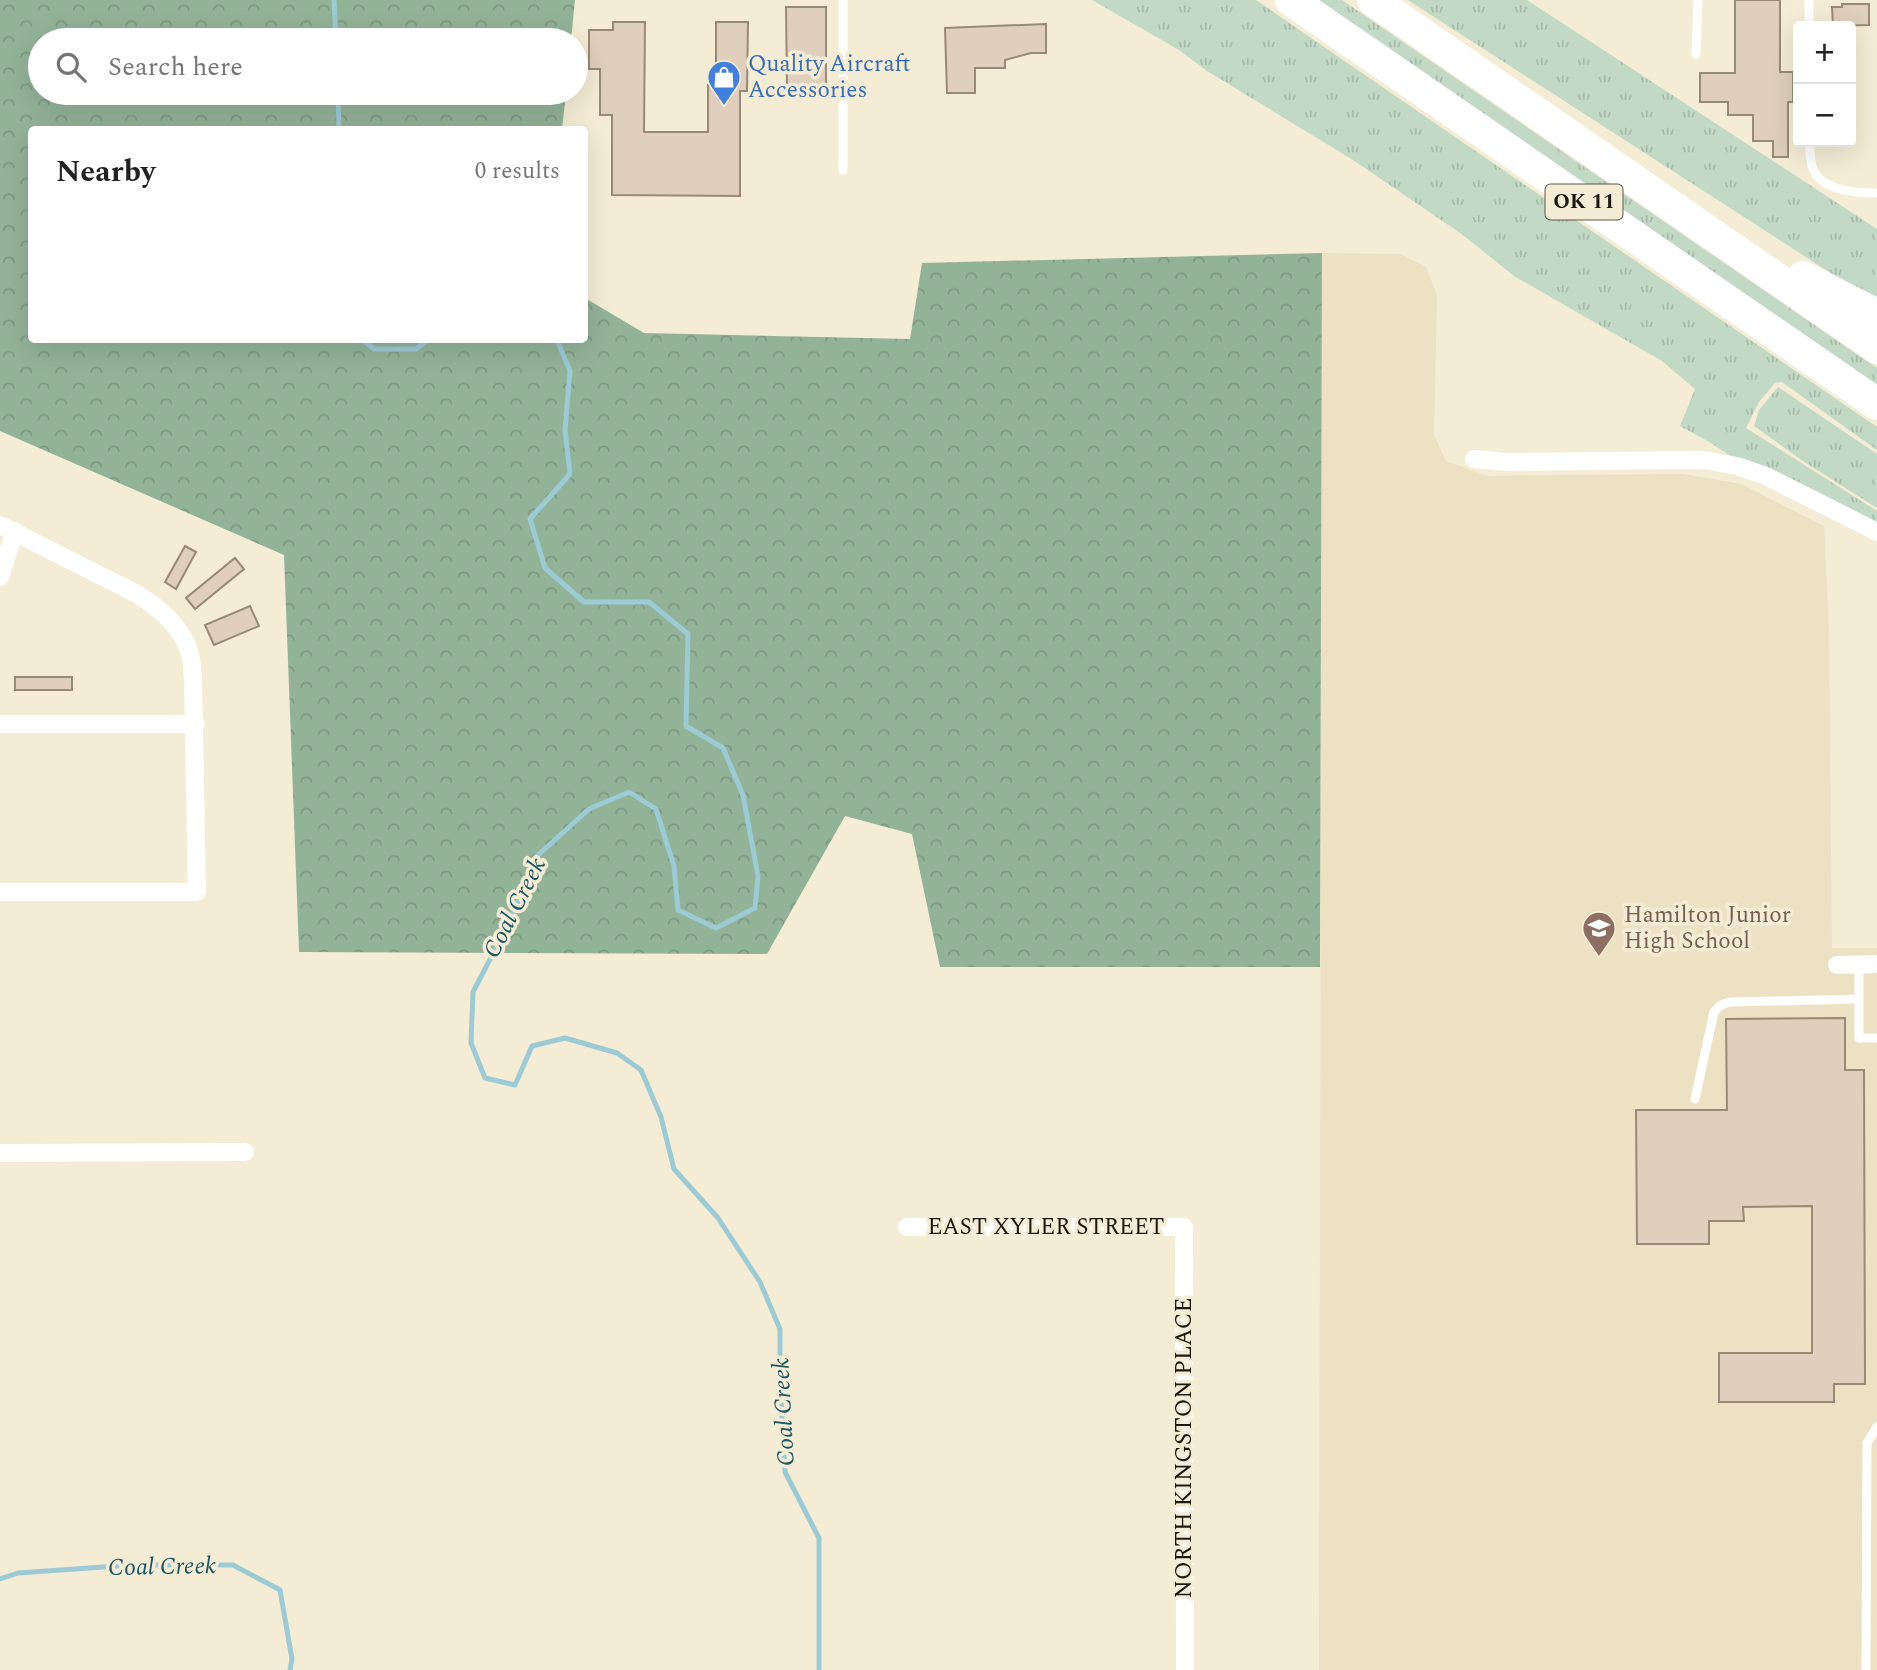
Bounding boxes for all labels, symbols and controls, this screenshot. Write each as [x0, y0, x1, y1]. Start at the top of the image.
map controls [1793, 21, 1856, 147]
button: + [1793, 21, 1856, 84]
search box [28, 28, 588, 105]
text: Search here [108, 47, 243, 87]
place label: Quality Aircraft Accessories [748, 47, 910, 108]
icon: search [52, 48, 90, 86]
shop icon: Quality Aircraft Accessories [705, 58, 743, 107]
button: − [1793, 84, 1856, 147]
text: Nearby [56, 149, 155, 195]
text: 0 results [475, 154, 560, 189]
road number: OK 11 [1546, 184, 1622, 220]
water label: Coal Creek [474, 852, 556, 964]
place label: Hamilton Junior High School [1624, 898, 1791, 959]
school or university icon: Hamilton Junior High School [1580, 909, 1618, 958]
street label: EAST XYLER STREET [927, 1210, 1165, 1245]
street label: NORTH KINGSTON PLACE [1167, 1298, 1202, 1598]
water label: Coal Creek [763, 1357, 805, 1467]
water label: Coal Creek [107, 1548, 217, 1586]

